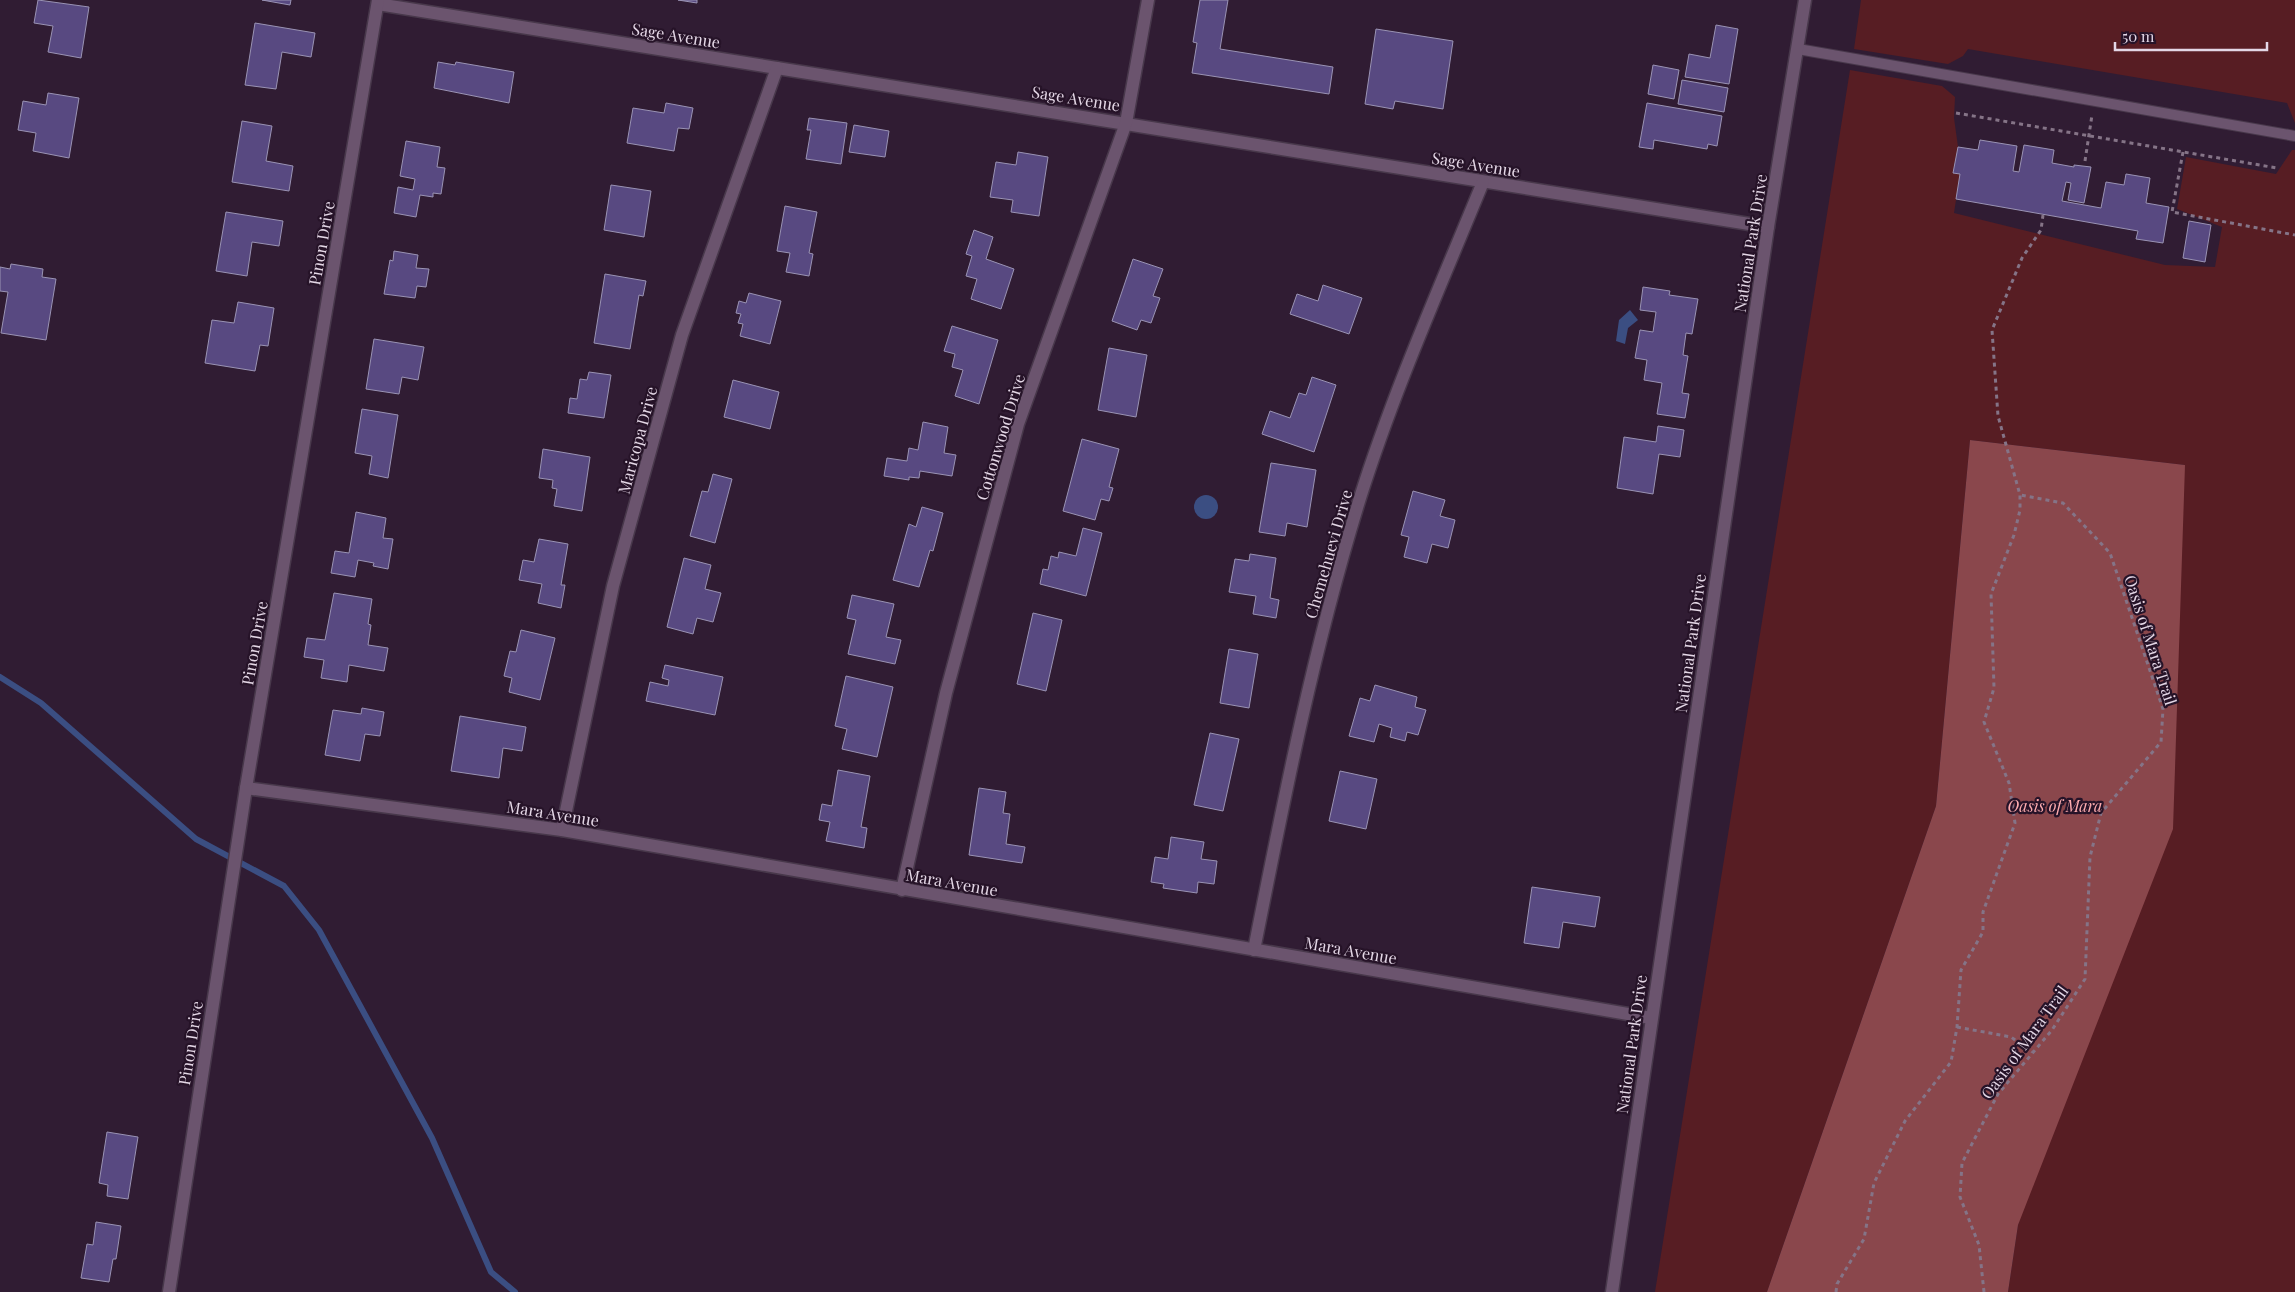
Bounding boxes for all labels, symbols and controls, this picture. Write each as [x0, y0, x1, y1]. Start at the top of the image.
street label: Sage Avenue [630, 18, 722, 52]
scale bar [2115, 20, 2268, 52]
text: 50 m [2122, 26, 2155, 46]
street label: Sage Avenue [1030, 81, 1122, 115]
street label: Sage Avenue [1430, 147, 1522, 181]
street label: National Park Drive [1729, 172, 1771, 314]
street label: Pinon Drive [303, 199, 339, 287]
street label: Cottonwood Drive [971, 371, 1029, 503]
street label: Maricopa Drive [613, 384, 661, 496]
street label: Chemehuevi Drive [1300, 487, 1356, 621]
street label: National Park Drive [1670, 572, 1710, 714]
street label: Oasis of Mara Trail [2120, 572, 2182, 708]
street label: Pinon Drive [236, 599, 272, 687]
street label: Mara Avenue [505, 795, 601, 831]
park label: Oasis of Mara [2008, 795, 2102, 816]
street label: Mara Avenue [904, 864, 1000, 900]
street label: Mara Avenue [1303, 932, 1399, 968]
street label: National Park Drive [1611, 973, 1651, 1115]
street label: Oasis of Mara Trail [1976, 981, 2073, 1103]
street label: Pinon Drive [173, 999, 207, 1087]

